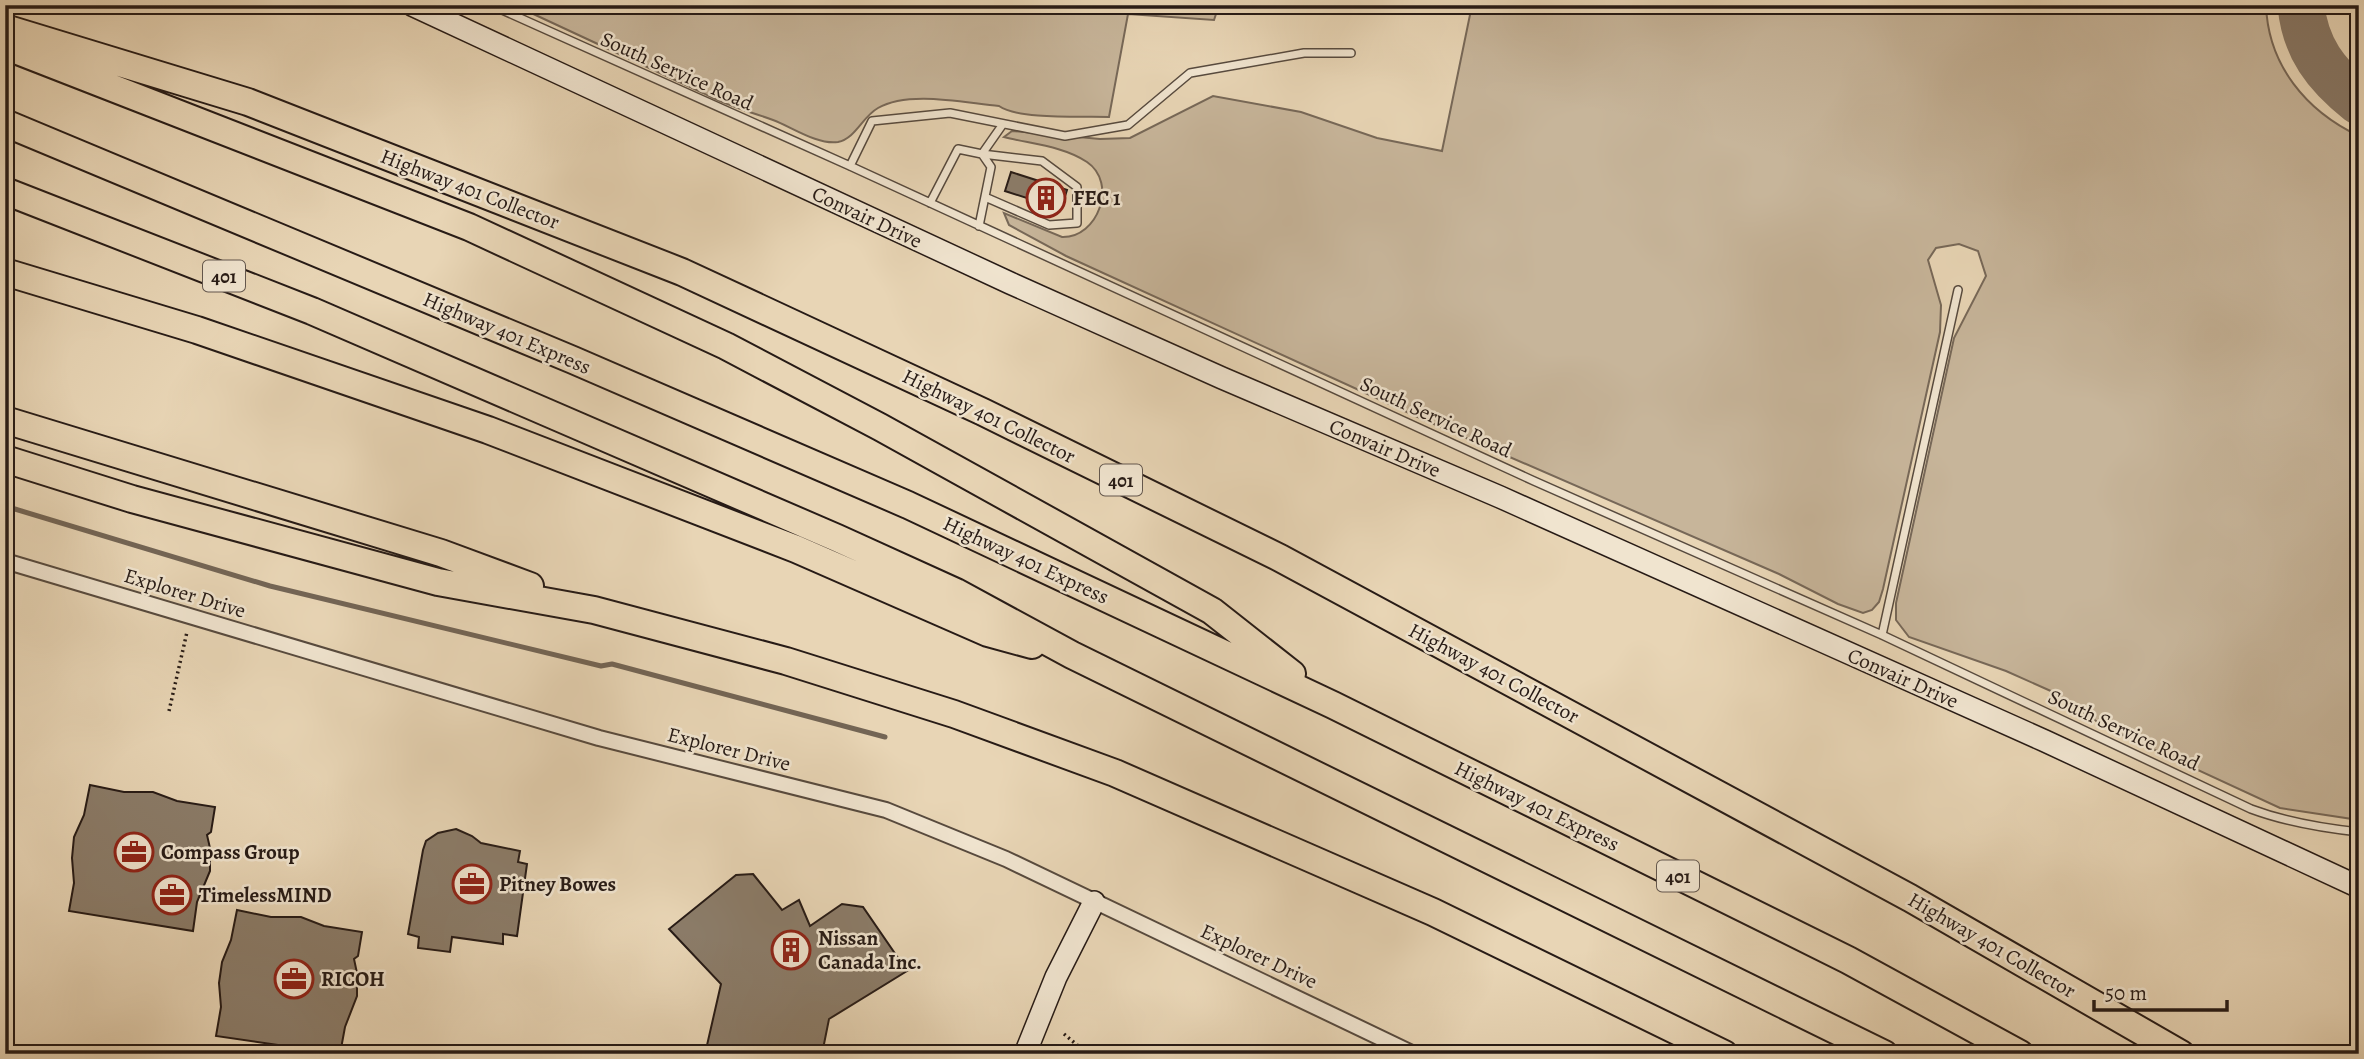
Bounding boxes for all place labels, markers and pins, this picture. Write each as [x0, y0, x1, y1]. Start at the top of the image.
building icon: FEC 1 [1025, 177, 1067, 219]
place label: FEC 1 [1073, 184, 1121, 212]
office icon: Compass Group [113, 831, 155, 873]
place label: Compass Group [161, 838, 300, 866]
office icon: Pitney Bowes [451, 863, 493, 905]
place label: Pitney Bowes [499, 870, 616, 898]
office icon: TimelessMIND [151, 874, 193, 916]
place label: TimelessMIND [199, 881, 332, 909]
place label: Nissan Canada Inc. [818, 924, 922, 976]
building icon: Nissan Canada Inc. [770, 929, 812, 971]
office icon: RICOH [273, 958, 315, 1000]
place label: RICOH [321, 965, 385, 993]

